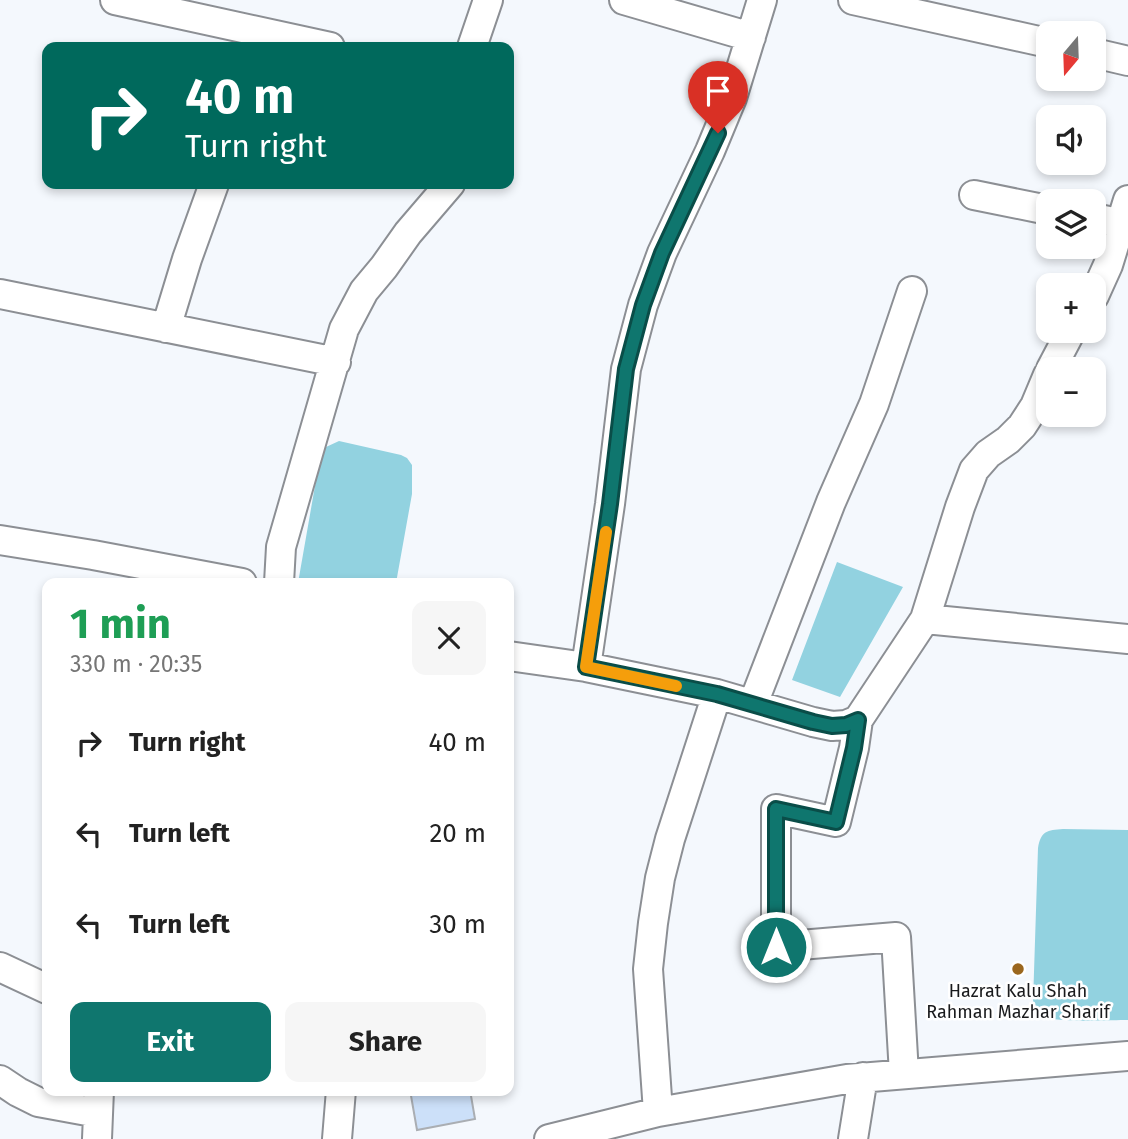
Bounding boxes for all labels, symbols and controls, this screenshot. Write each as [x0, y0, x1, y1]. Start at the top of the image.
north arrow [1036, 21, 1106, 91]
map controls [1036, 21, 1106, 427]
pin [688, 61, 748, 133]
text: 40 m [185, 67, 294, 126]
icon: right [70, 70, 161, 161]
icon: arrive [699, 72, 737, 110]
button: sound [1036, 105, 1106, 175]
text: Turn right [185, 127, 327, 165]
button: layers [1036, 189, 1106, 259]
button: + [1036, 273, 1106, 343]
button: − [1036, 357, 1106, 427]
text: 1 min [70, 599, 171, 649]
button: close [412, 601, 486, 675]
text: 330 m · 20:35 [70, 650, 202, 678]
icon: right [70, 724, 108, 762]
text: Turn right [129, 727, 246, 758]
text: 40 m [428, 727, 486, 758]
icon: left [70, 815, 108, 853]
text: Turn left [129, 818, 230, 849]
text: 20 m [429, 818, 486, 849]
icon: left [70, 906, 108, 944]
text: Turn left [129, 909, 230, 940]
text: 30 m [429, 909, 486, 940]
position arrow [739, 910, 813, 984]
marker: Hazrat Kalu Shah Rahman Mazhar Sharif [1010, 961, 1026, 977]
place label: Hazrat Kalu Shah Rahman Mazhar Sharif [926, 980, 1112, 1023]
button: Exit [70, 1002, 271, 1082]
button: Share [285, 1002, 486, 1082]

